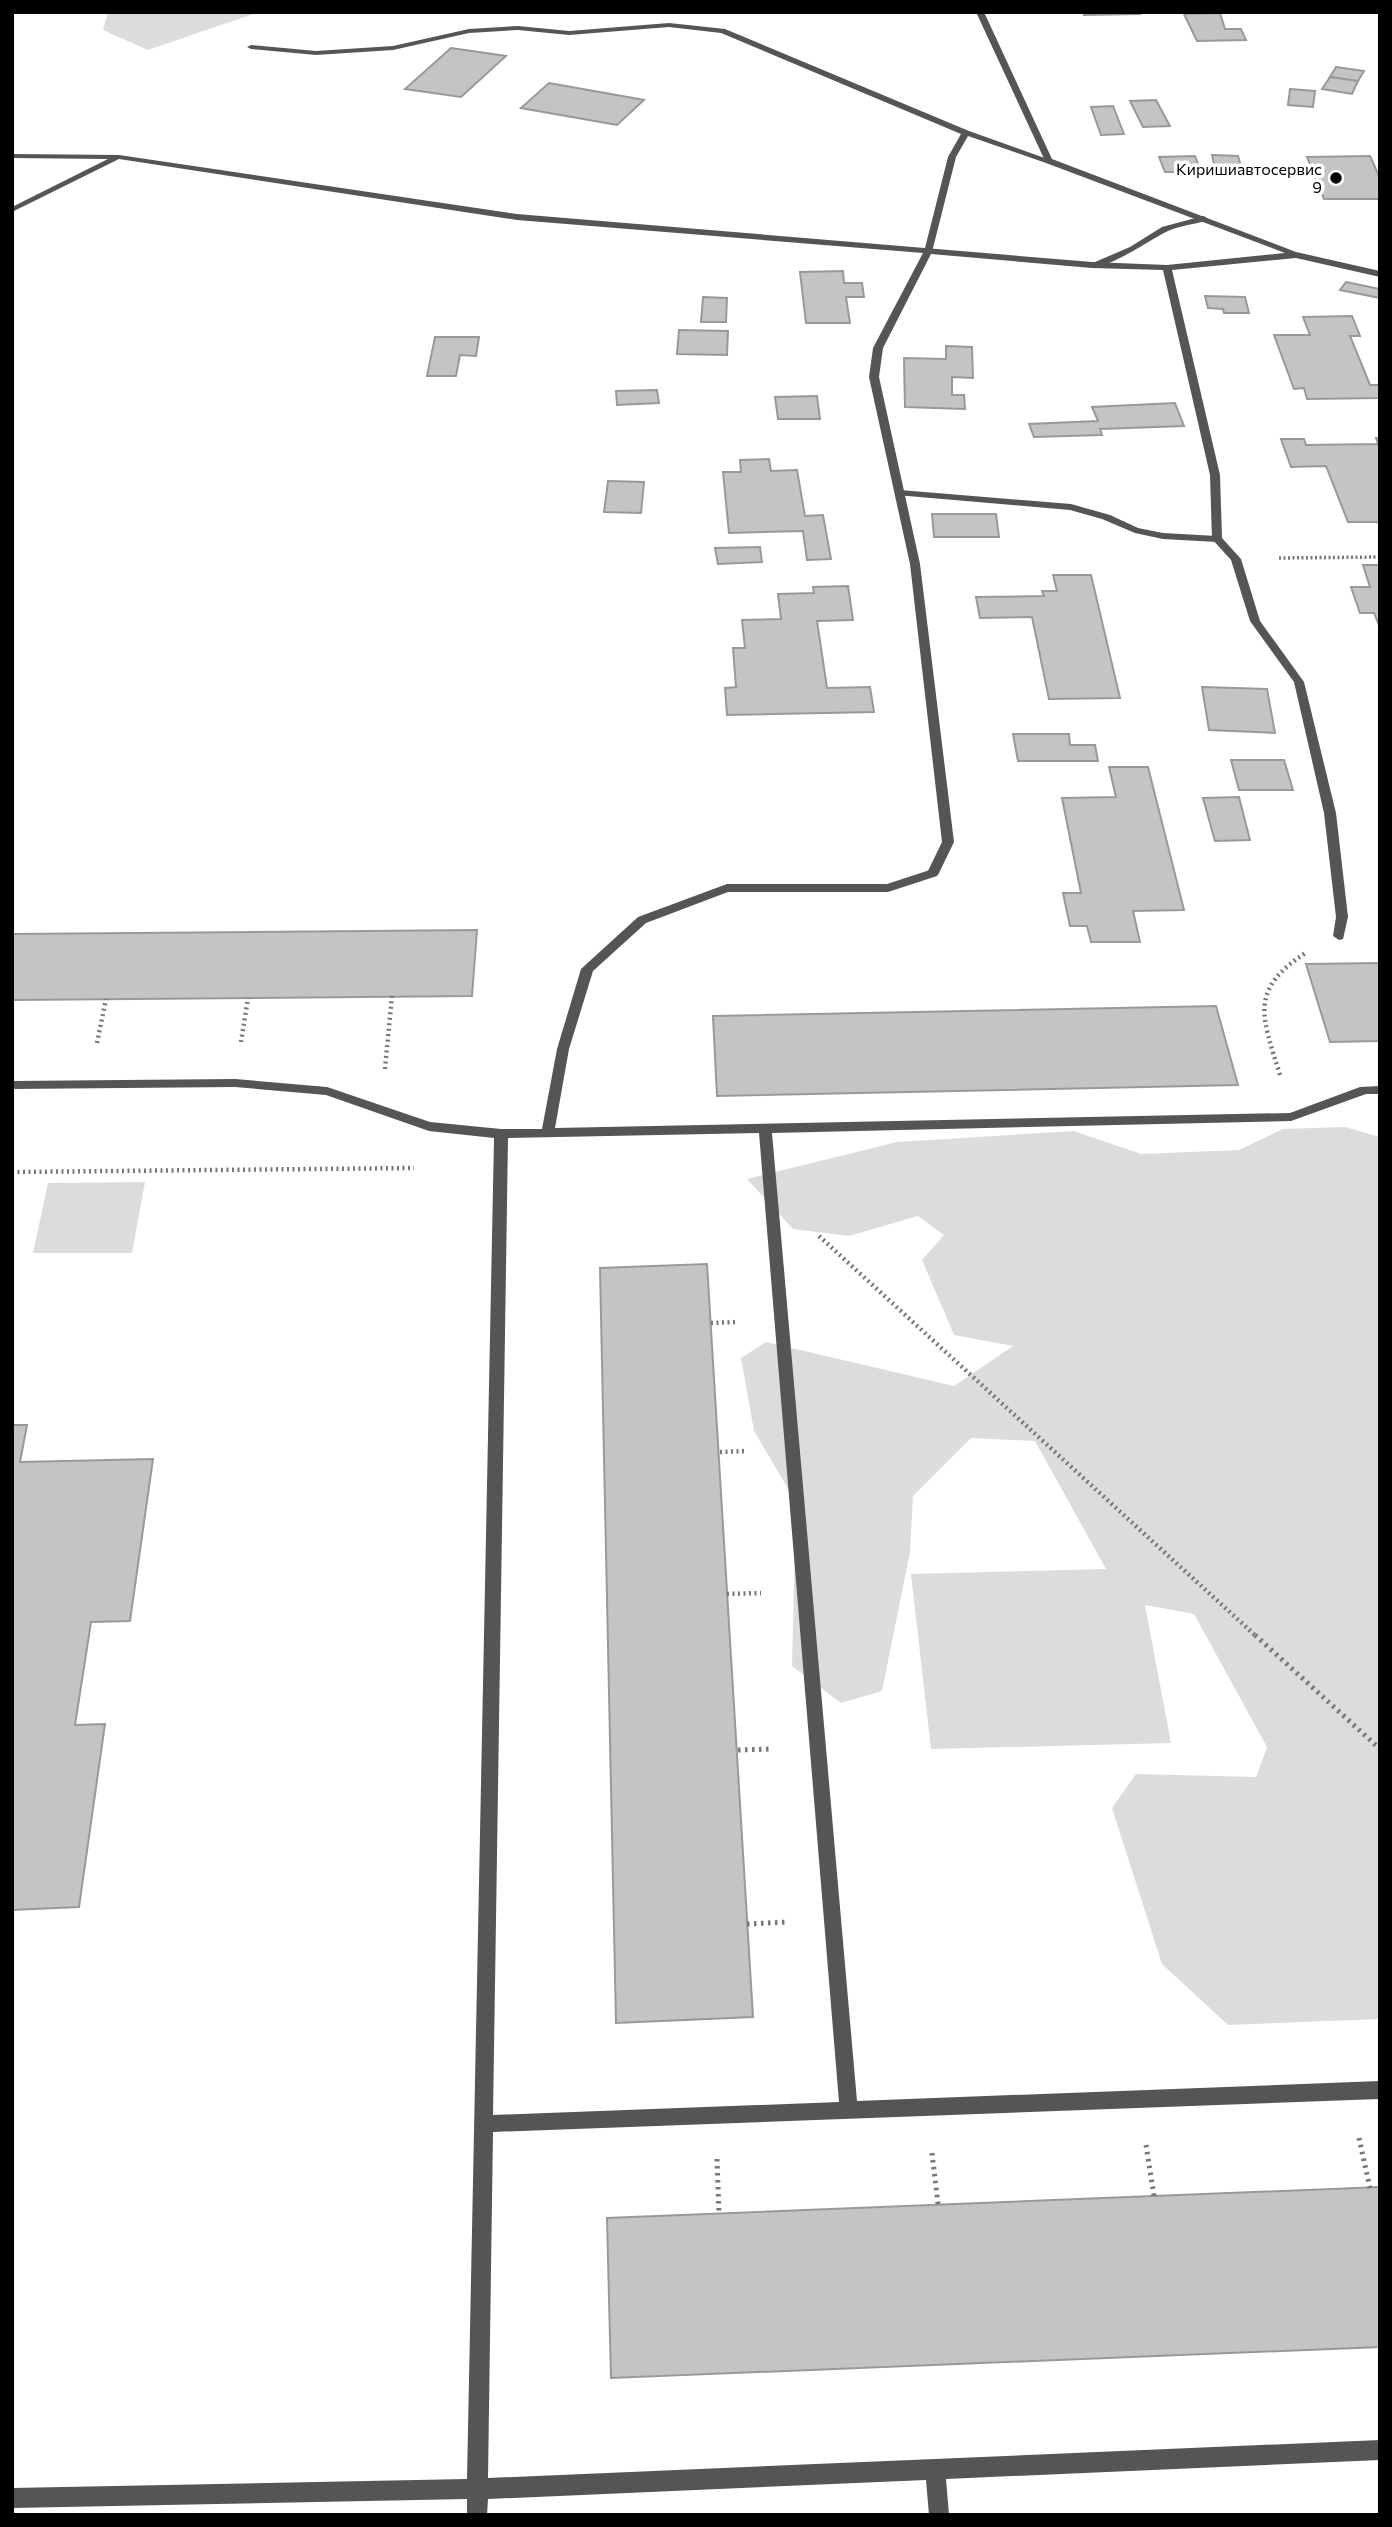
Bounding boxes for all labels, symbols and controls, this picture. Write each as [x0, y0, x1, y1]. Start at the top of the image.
place label: Киришиавтосервис 9 [1176, 159, 1322, 196]
marker: Киришиавтосервис 9 [1328, 170, 1344, 186]

